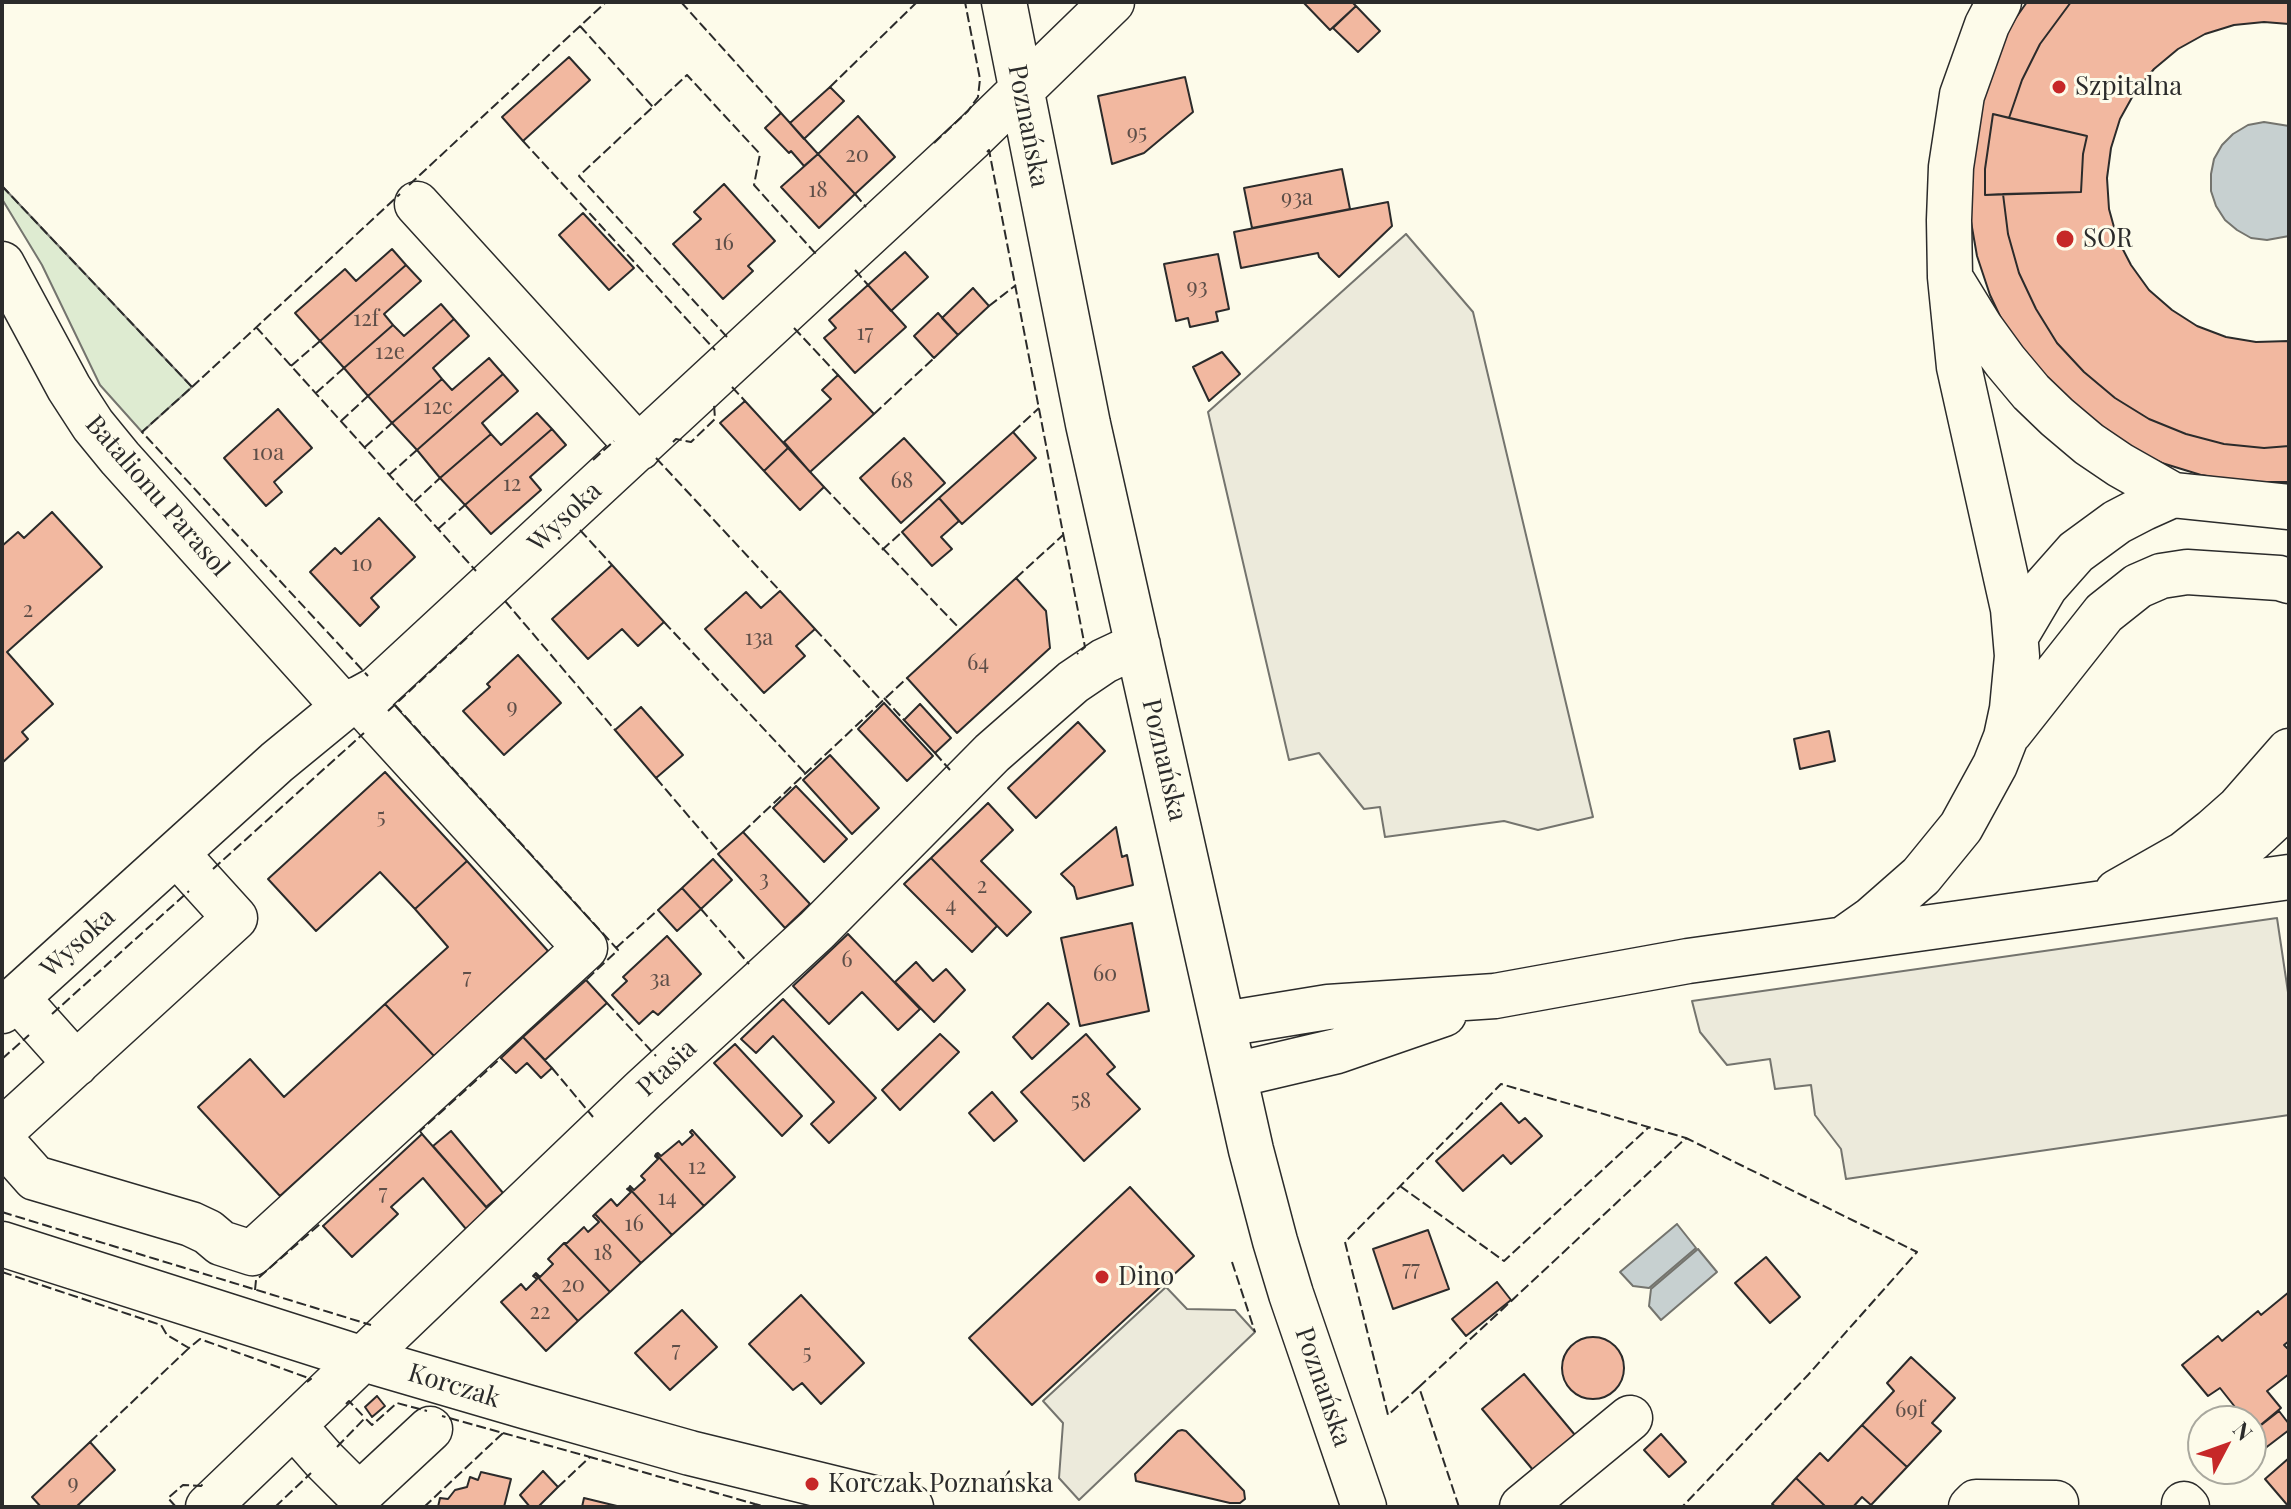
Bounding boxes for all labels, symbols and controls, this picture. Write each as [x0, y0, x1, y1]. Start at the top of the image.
street label: Poznańska [1001, 62, 1055, 190]
place label: Szpitalna [2075, 71, 2182, 103]
marker: Szpitalna [2050, 78, 2068, 96]
house number: 95 [1127, 120, 1147, 146]
house number: 20 [845, 142, 869, 168]
house number: 18 [808, 177, 828, 203]
house number: 93a [1281, 185, 1313, 211]
place label: SOR [2083, 223, 2133, 255]
marker: SOR [2054, 228, 2076, 250]
house number: 16 [714, 230, 734, 256]
house number: 93 [1186, 274, 1208, 300]
house number: 12f [353, 306, 379, 332]
house number: 17 [856, 320, 874, 346]
house number: 12e [375, 339, 405, 365]
house number: 12c [423, 394, 453, 420]
street label: Batalionu Parasol [79, 409, 235, 583]
house number: 10a [252, 440, 284, 466]
house number: 68 [891, 468, 913, 494]
house number: 12 [503, 471, 521, 497]
street label: Wysoka [522, 475, 608, 559]
house number: 10 [351, 551, 373, 577]
house number: 2 [23, 597, 33, 623]
house number: 13a [745, 625, 773, 651]
house number: 64 [967, 650, 989, 676]
house number: 9 [506, 694, 518, 720]
street label: Poznańska [1135, 696, 1193, 824]
house number: 5 [376, 804, 386, 830]
house number: 3 [759, 866, 769, 892]
house number: 2 [977, 873, 987, 899]
house number: 4 [946, 892, 956, 918]
street label: Wysoka [35, 902, 121, 984]
house number: 6 [841, 947, 853, 973]
house number: 60 [1093, 961, 1117, 987]
house number: 7 [463, 964, 471, 990]
house number: 3a [650, 966, 670, 992]
street label: Ptasia [631, 1033, 703, 1103]
house number: 58 [1071, 1088, 1091, 1114]
house number: 12 [688, 1154, 706, 1180]
house number: 7 [379, 1180, 387, 1206]
house number: 14 [657, 1185, 677, 1211]
house number: 16 [624, 1211, 644, 1237]
house number: 18 [593, 1240, 613, 1266]
house number: 77 [1402, 1256, 1420, 1282]
place label: Dino [1118, 1261, 1174, 1293]
marker: Dino [1093, 1268, 1111, 1286]
house number: 20 [561, 1272, 585, 1298]
house number: 22 [529, 1299, 551, 1325]
street label: Poznańska [1288, 1323, 1358, 1451]
house number: 7 [672, 1337, 680, 1363]
house number: 5 [802, 1340, 812, 1366]
street label: Korczak [404, 1357, 504, 1415]
house number: 69f [1895, 1397, 1925, 1423]
north arrow [2187, 1405, 2267, 1485]
text: N [2227, 1415, 2260, 1446]
place label: Korczak Poznańska [828, 1468, 1053, 1500]
house number: 9 [67, 1470, 79, 1496]
marker: Korczak Poznańska [803, 1475, 821, 1493]

